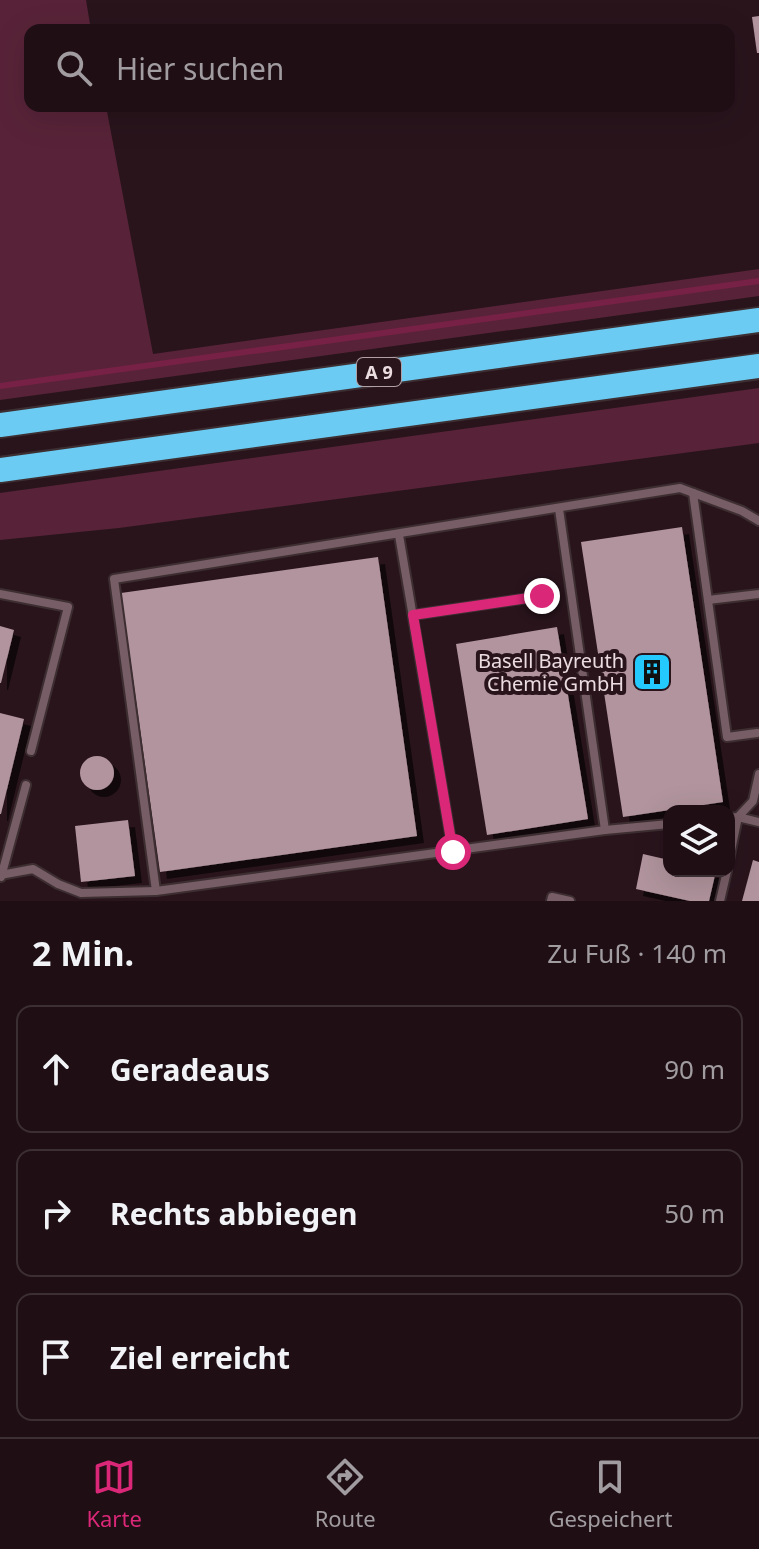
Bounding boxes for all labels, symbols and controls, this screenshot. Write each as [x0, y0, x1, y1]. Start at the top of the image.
search box [24, 24, 735, 112]
icon: search [52, 46, 96, 90]
text: Hier suchen [116, 48, 284, 89]
road number: A 9 [357, 358, 401, 386]
route end [524, 578, 560, 614]
place label: Basell Bayreuth Chemie GmbH [478, 647, 624, 697]
building icon: Basell Bayreuth Chemie GmbH [631, 651, 673, 693]
map controls [663, 805, 735, 877]
button: layers [663, 805, 735, 877]
route start [435, 834, 471, 870]
text: 2 Min. [32, 930, 134, 976]
text: Zu Fuß · 140 m [547, 935, 727, 971]
icon: ahead [34, 1047, 78, 1091]
text: Geradeaus [110, 1049, 270, 1090]
text: 90 m [664, 1051, 725, 1087]
icon: right [34, 1191, 78, 1235]
text: Rechts abbiegen [110, 1193, 358, 1234]
text: 50 m [664, 1195, 725, 1231]
icon: arrive [34, 1335, 78, 1379]
text: Ziel erreicht [110, 1337, 290, 1378]
tab: Karte [86, 1455, 142, 1533]
tab: Route [315, 1455, 376, 1533]
tab: Gespeichert [548, 1455, 673, 1533]

